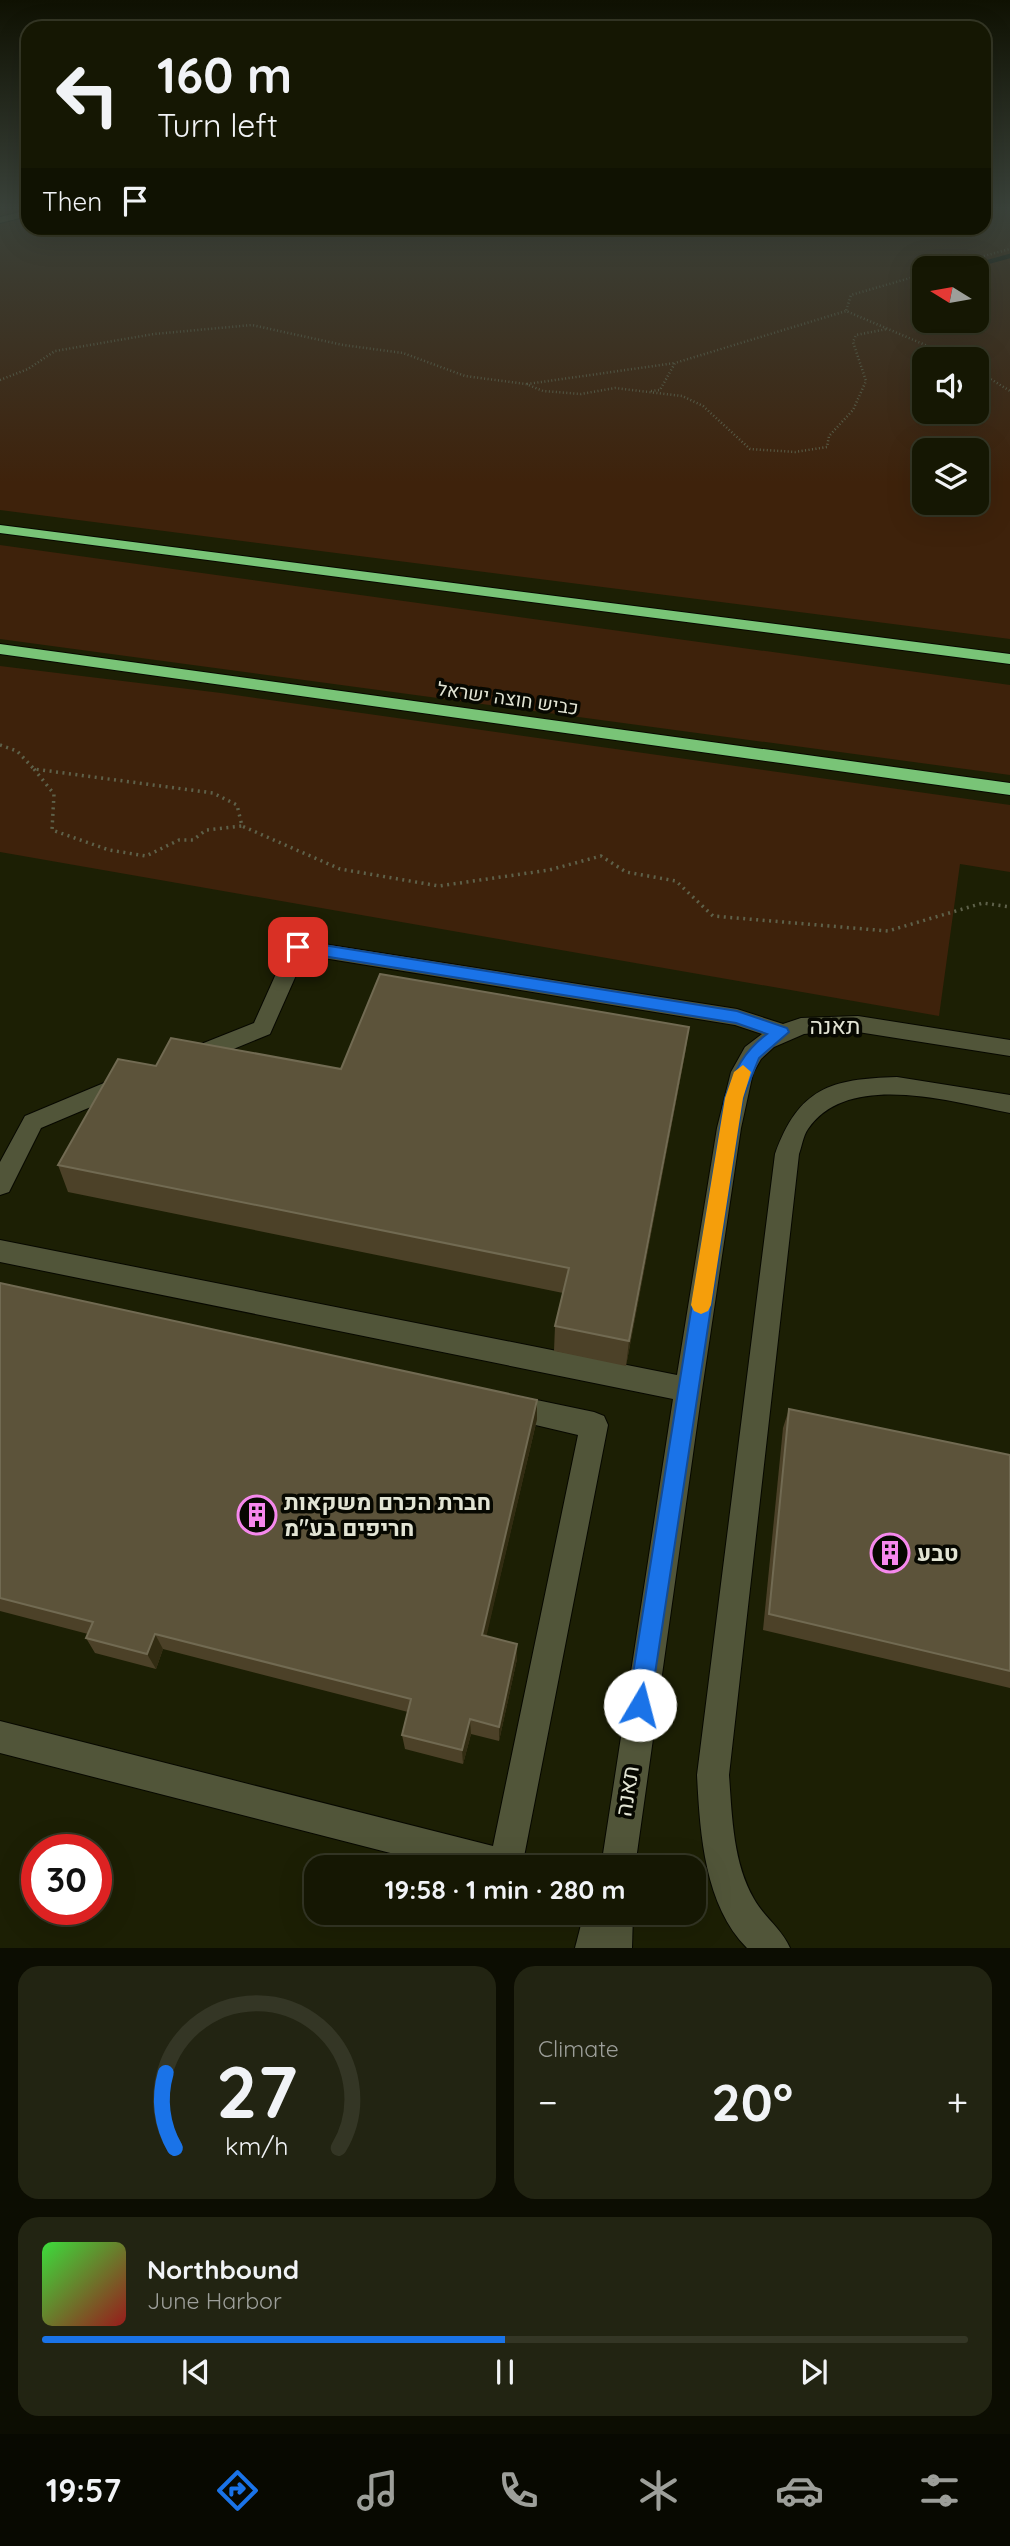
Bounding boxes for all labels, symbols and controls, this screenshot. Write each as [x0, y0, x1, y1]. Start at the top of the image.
text: 160 m [157, 44, 292, 105]
icon: left [42, 49, 133, 140]
text: Turn left [157, 105, 278, 145]
icon: arrive [116, 182, 154, 220]
text: Then [42, 185, 102, 218]
north arrow [912, 256, 989, 332]
map controls [912, 256, 989, 515]
button: sound [912, 347, 989, 424]
button: layers [912, 438, 989, 515]
street label: כביש חוצה ישראל [436, 676, 580, 720]
pin [268, 917, 328, 977]
icon: arrive [279, 928, 317, 966]
street label: תאנה [810, 1011, 860, 1040]
place label: חברת הכרם משקאות חריפים בע"מ [284, 1487, 491, 1542]
building icon: חברת הכרם משקאות חריפים בע"מ [236, 1494, 278, 1536]
building icon: טבע [869, 1532, 911, 1574]
place label: טבע [917, 1538, 958, 1567]
position arrow [603, 1668, 677, 1742]
street label: תאנה [608, 1763, 645, 1818]
speed limit sign: 30 [21, 1834, 112, 1925]
text: 19:58 · 1 min · 280 m [384, 1873, 626, 1906]
text: Climate [538, 2034, 619, 2063]
text: 27 [216, 2046, 298, 2137]
text: 20° [711, 2069, 793, 2134]
text: − [538, 2078, 558, 2126]
text: + [947, 2078, 968, 2126]
text: km/h [225, 2130, 289, 2161]
text: Northbound [147, 2253, 299, 2286]
text: June Harbor [147, 2286, 282, 2315]
icon: previous [177, 2353, 215, 2391]
icon: pause [486, 2353, 524, 2391]
icon: next [795, 2353, 833, 2391]
icon: directions [213, 2466, 262, 2515]
icon: music [353, 2466, 402, 2515]
icon: phone [494, 2466, 543, 2515]
icon: climate [634, 2466, 683, 2515]
icon: car [775, 2466, 824, 2515]
icon: filters [915, 2466, 964, 2515]
text: 19:57 [46, 2470, 121, 2510]

